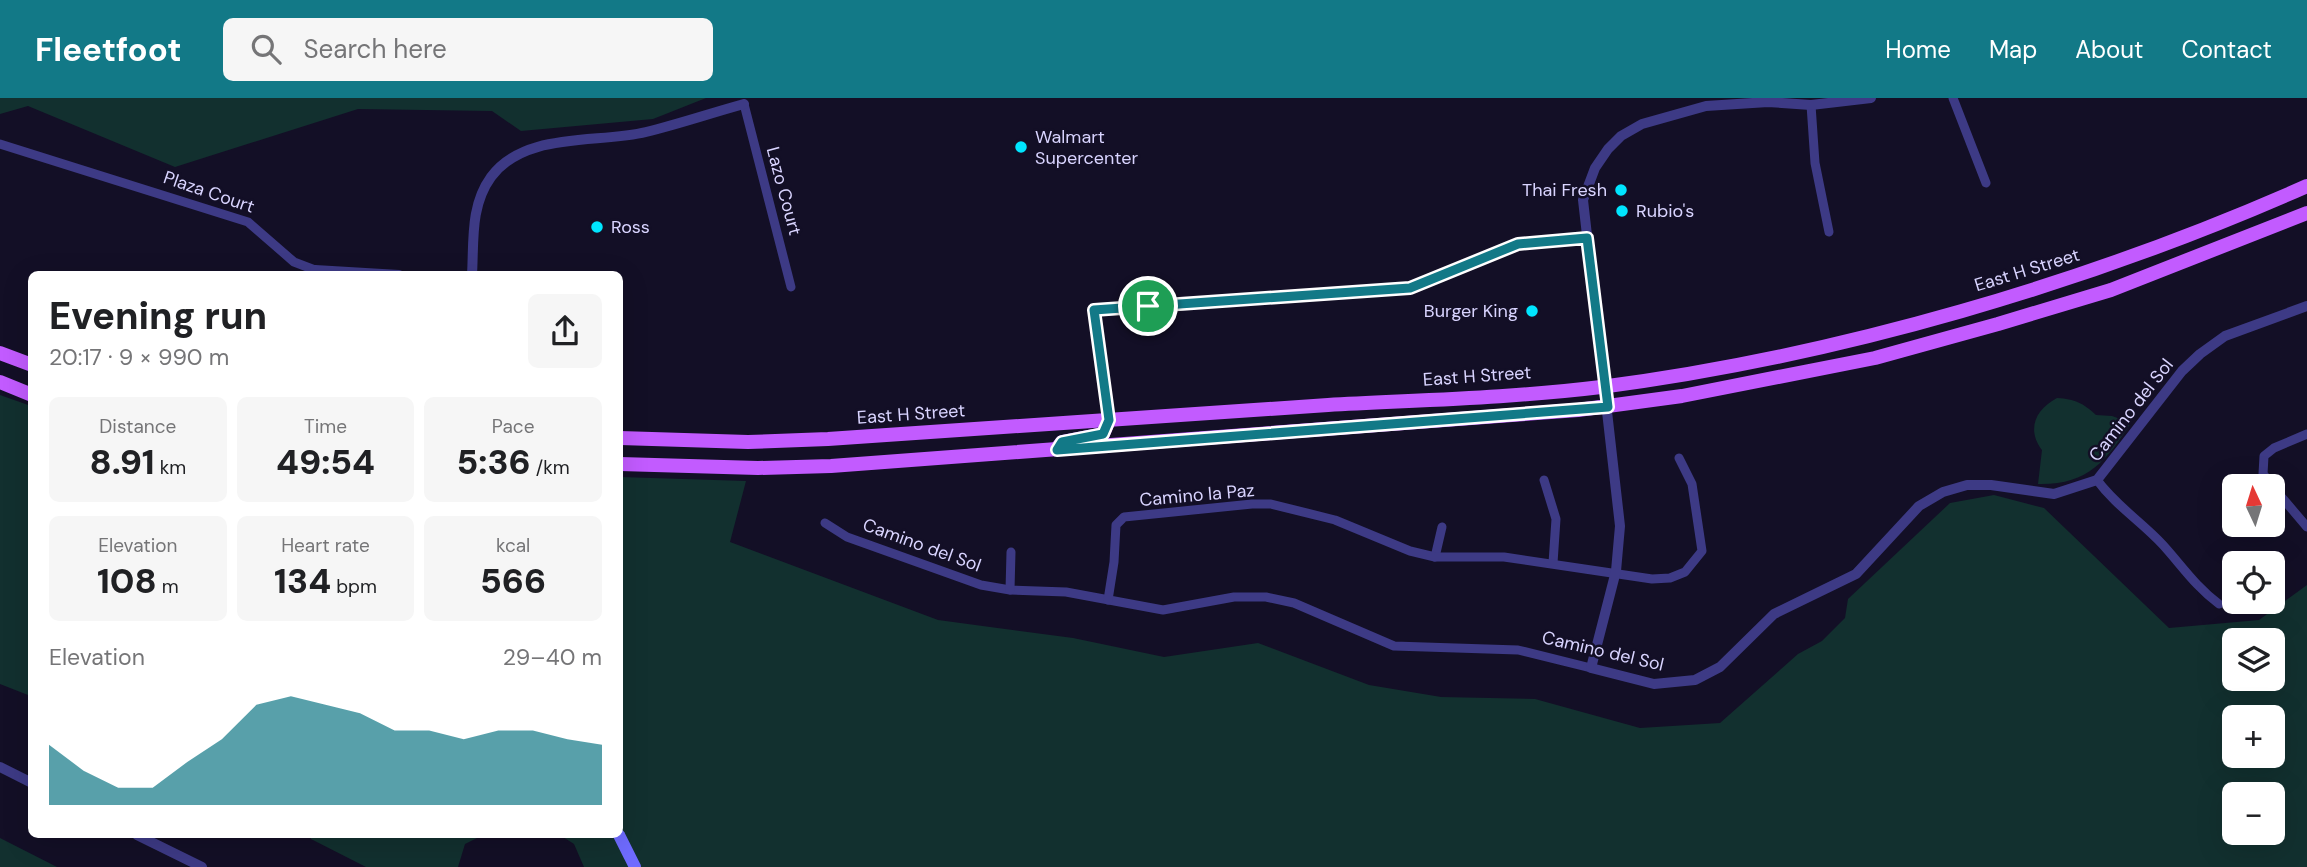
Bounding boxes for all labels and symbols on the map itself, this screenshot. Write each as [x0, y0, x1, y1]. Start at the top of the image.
place label: Walmart Supercenter [1035, 125, 1138, 170]
marker: Walmart Supercenter [1013, 139, 1029, 155]
street label: Lazo Court [761, 144, 807, 238]
street label: Plaza Court [160, 165, 258, 219]
place label: Thai Fresh [1522, 178, 1607, 202]
marker: Thai Fresh [1613, 182, 1629, 198]
place label: Rubio's [1636, 199, 1694, 223]
marker: Rubio's [1614, 203, 1630, 219]
place label: Ross [611, 215, 650, 239]
marker: Ross [589, 219, 605, 235]
street label: East H Street [1972, 243, 2082, 297]
pin [1118, 276, 1178, 336]
place label: Burger King [1424, 299, 1518, 323]
marker: Burger King [1524, 303, 1540, 319]
street label: Camino del Sol [2083, 354, 2179, 466]
street label: East H Street [1422, 360, 1532, 392]
street label: East H Street [856, 398, 966, 430]
north arrow [2222, 474, 2286, 537]
street label: Camino la Paz [1138, 478, 1256, 512]
street label: Camino del Sol [859, 512, 985, 578]
street label: Camino del Sol [1540, 625, 1666, 677]

